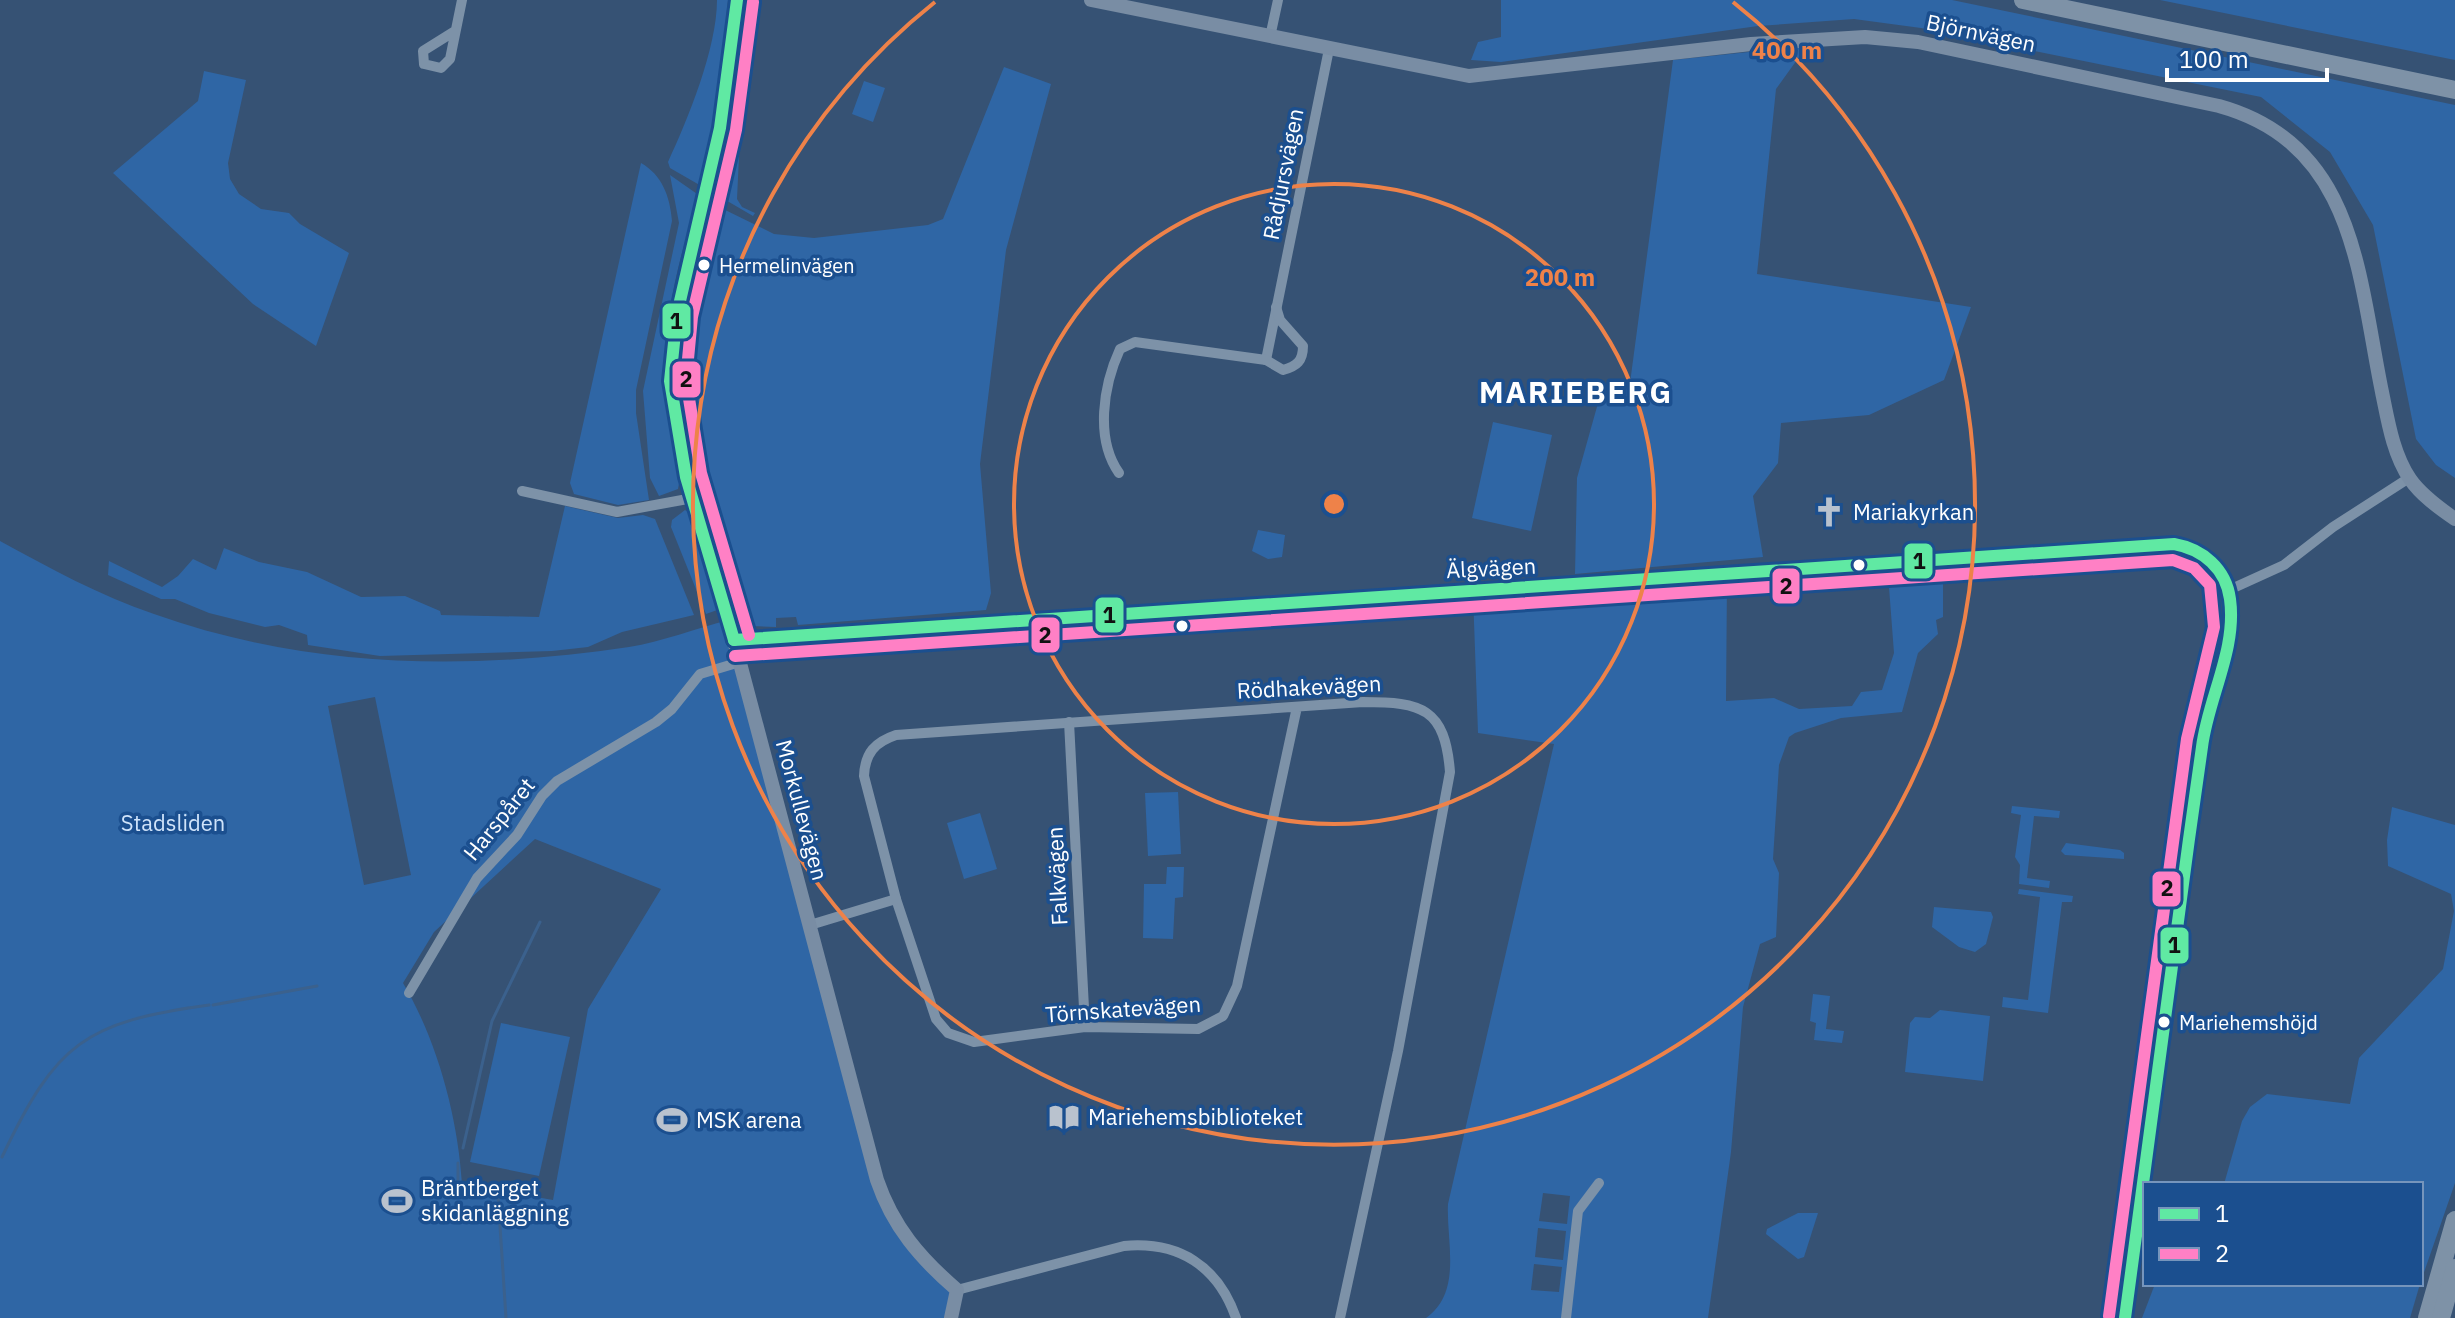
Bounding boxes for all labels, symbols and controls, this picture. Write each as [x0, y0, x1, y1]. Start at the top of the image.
street label: Björnvägen [1924, 7, 2038, 58]
scale bar [2167, 32, 2327, 82]
text: 400 m [1752, 34, 1822, 66]
text: 100 m [2179, 43, 2249, 75]
street label: Rådjursvägen [1256, 106, 1309, 242]
place label: Hermelinvägen [719, 252, 855, 279]
marker: Hermelinvägen [696, 257, 712, 273]
text: 200 m [1525, 261, 1595, 293]
line badge: 1 [661, 302, 692, 340]
text: 1 [669, 306, 683, 335]
line badge: 2 [671, 360, 702, 399]
text: 2 [679, 364, 693, 393]
district label: MARIEBERG [1479, 372, 1673, 411]
centre of rings [1320, 490, 1348, 518]
church icon: Mariakyrkan [1812, 495, 1846, 529]
place label: Mariakyrkan [1853, 497, 1974, 526]
line badge: 1 [1903, 542, 1934, 580]
text: 1 [1912, 546, 1926, 575]
street label: Älgvägen [1445, 551, 1537, 584]
unlabelled marker [1851, 557, 1867, 573]
line badge: 2 [1771, 567, 1801, 605]
text: 2 [1779, 571, 1793, 600]
line badge: 1 [1094, 596, 1125, 634]
text: 1 [1102, 600, 1116, 629]
line badge: 2 [1030, 616, 1061, 654]
unlabelled marker [1174, 618, 1190, 634]
text: 2 [1038, 620, 1052, 649]
street label: Rödhakevägen [1236, 668, 1382, 705]
street label: Morkullevägen [770, 736, 835, 883]
street label: Harspåret [456, 771, 541, 866]
park label: Stadsliden [121, 808, 225, 837]
street label: Falkvägen [1039, 826, 1074, 926]
line badge: 2 [2151, 870, 2182, 908]
text: 2 [2160, 873, 2174, 902]
line badge: 1 [2159, 926, 2190, 965]
text: 1 [2167, 930, 2181, 959]
street label: Törnskatevägen [1044, 989, 1202, 1028]
place label: Mariehemshöjd [2179, 1009, 2318, 1036]
marker: Mariehemshöjd [2156, 1014, 2172, 1030]
library icon: Mariehemsbiblioteket [1047, 1100, 1081, 1134]
place label: Mariehemsbiblioteket [1088, 1102, 1303, 1131]
sports icon: MSK arena [655, 1103, 689, 1137]
place label: MSK arena [696, 1105, 802, 1134]
place label: Bräntberget skidanläggning [421, 1173, 569, 1227]
legend [2143, 1182, 2423, 1286]
sports icon: Bräntberget skidanläggning [380, 1184, 414, 1218]
text: 1 [2215, 1197, 2229, 1229]
text: 2 [2215, 1237, 2229, 1269]

